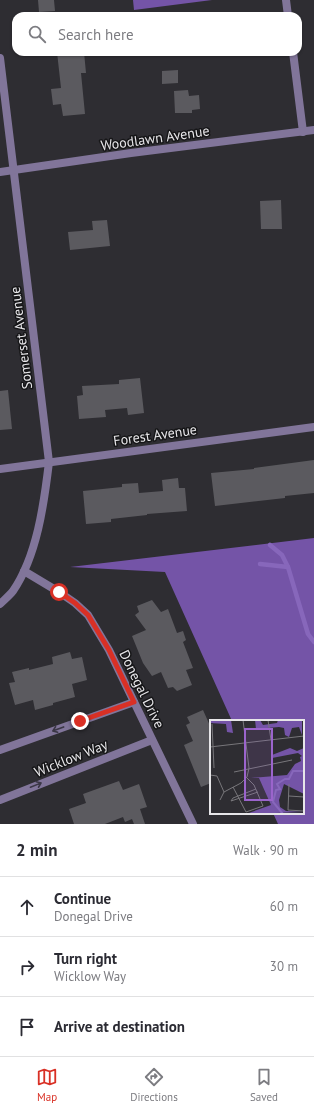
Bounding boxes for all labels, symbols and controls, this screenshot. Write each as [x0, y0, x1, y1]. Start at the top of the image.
search box [12, 12, 302, 56]
icon: search [26, 23, 48, 45]
text: Search here [58, 25, 134, 44]
street label: Woodlawn Avenue [100, 121, 210, 155]
street label: Somerset Avenue [6, 286, 36, 390]
street label: Forest Avenue [112, 420, 198, 450]
route start [50, 583, 68, 601]
street label: Donegal Drive [115, 647, 169, 731]
route end [71, 712, 89, 730]
inset map [210, 720, 304, 814]
one-way arrow [51, 726, 64, 733]
street label: Wicklow Way [32, 735, 111, 781]
one-way arrow [30, 781, 42, 789]
text: 2 min [16, 839, 57, 861]
text: Walk · 90 m [233, 842, 298, 859]
text: Continue [54, 889, 111, 908]
icon: ahead [16, 896, 38, 918]
text: 60 m [270, 898, 298, 915]
text: Donegal Drive [54, 908, 133, 925]
text: Turn right [54, 949, 117, 968]
icon: right [16, 956, 38, 978]
text: 30 m [270, 958, 298, 975]
text: Wicklow Way [54, 968, 126, 985]
icon: arrive [16, 1016, 38, 1038]
text: Arrive at destination [54, 1017, 185, 1036]
tab: Map [36, 1066, 58, 1104]
tab: Directions [130, 1066, 178, 1104]
tab: Saved [250, 1066, 278, 1104]

